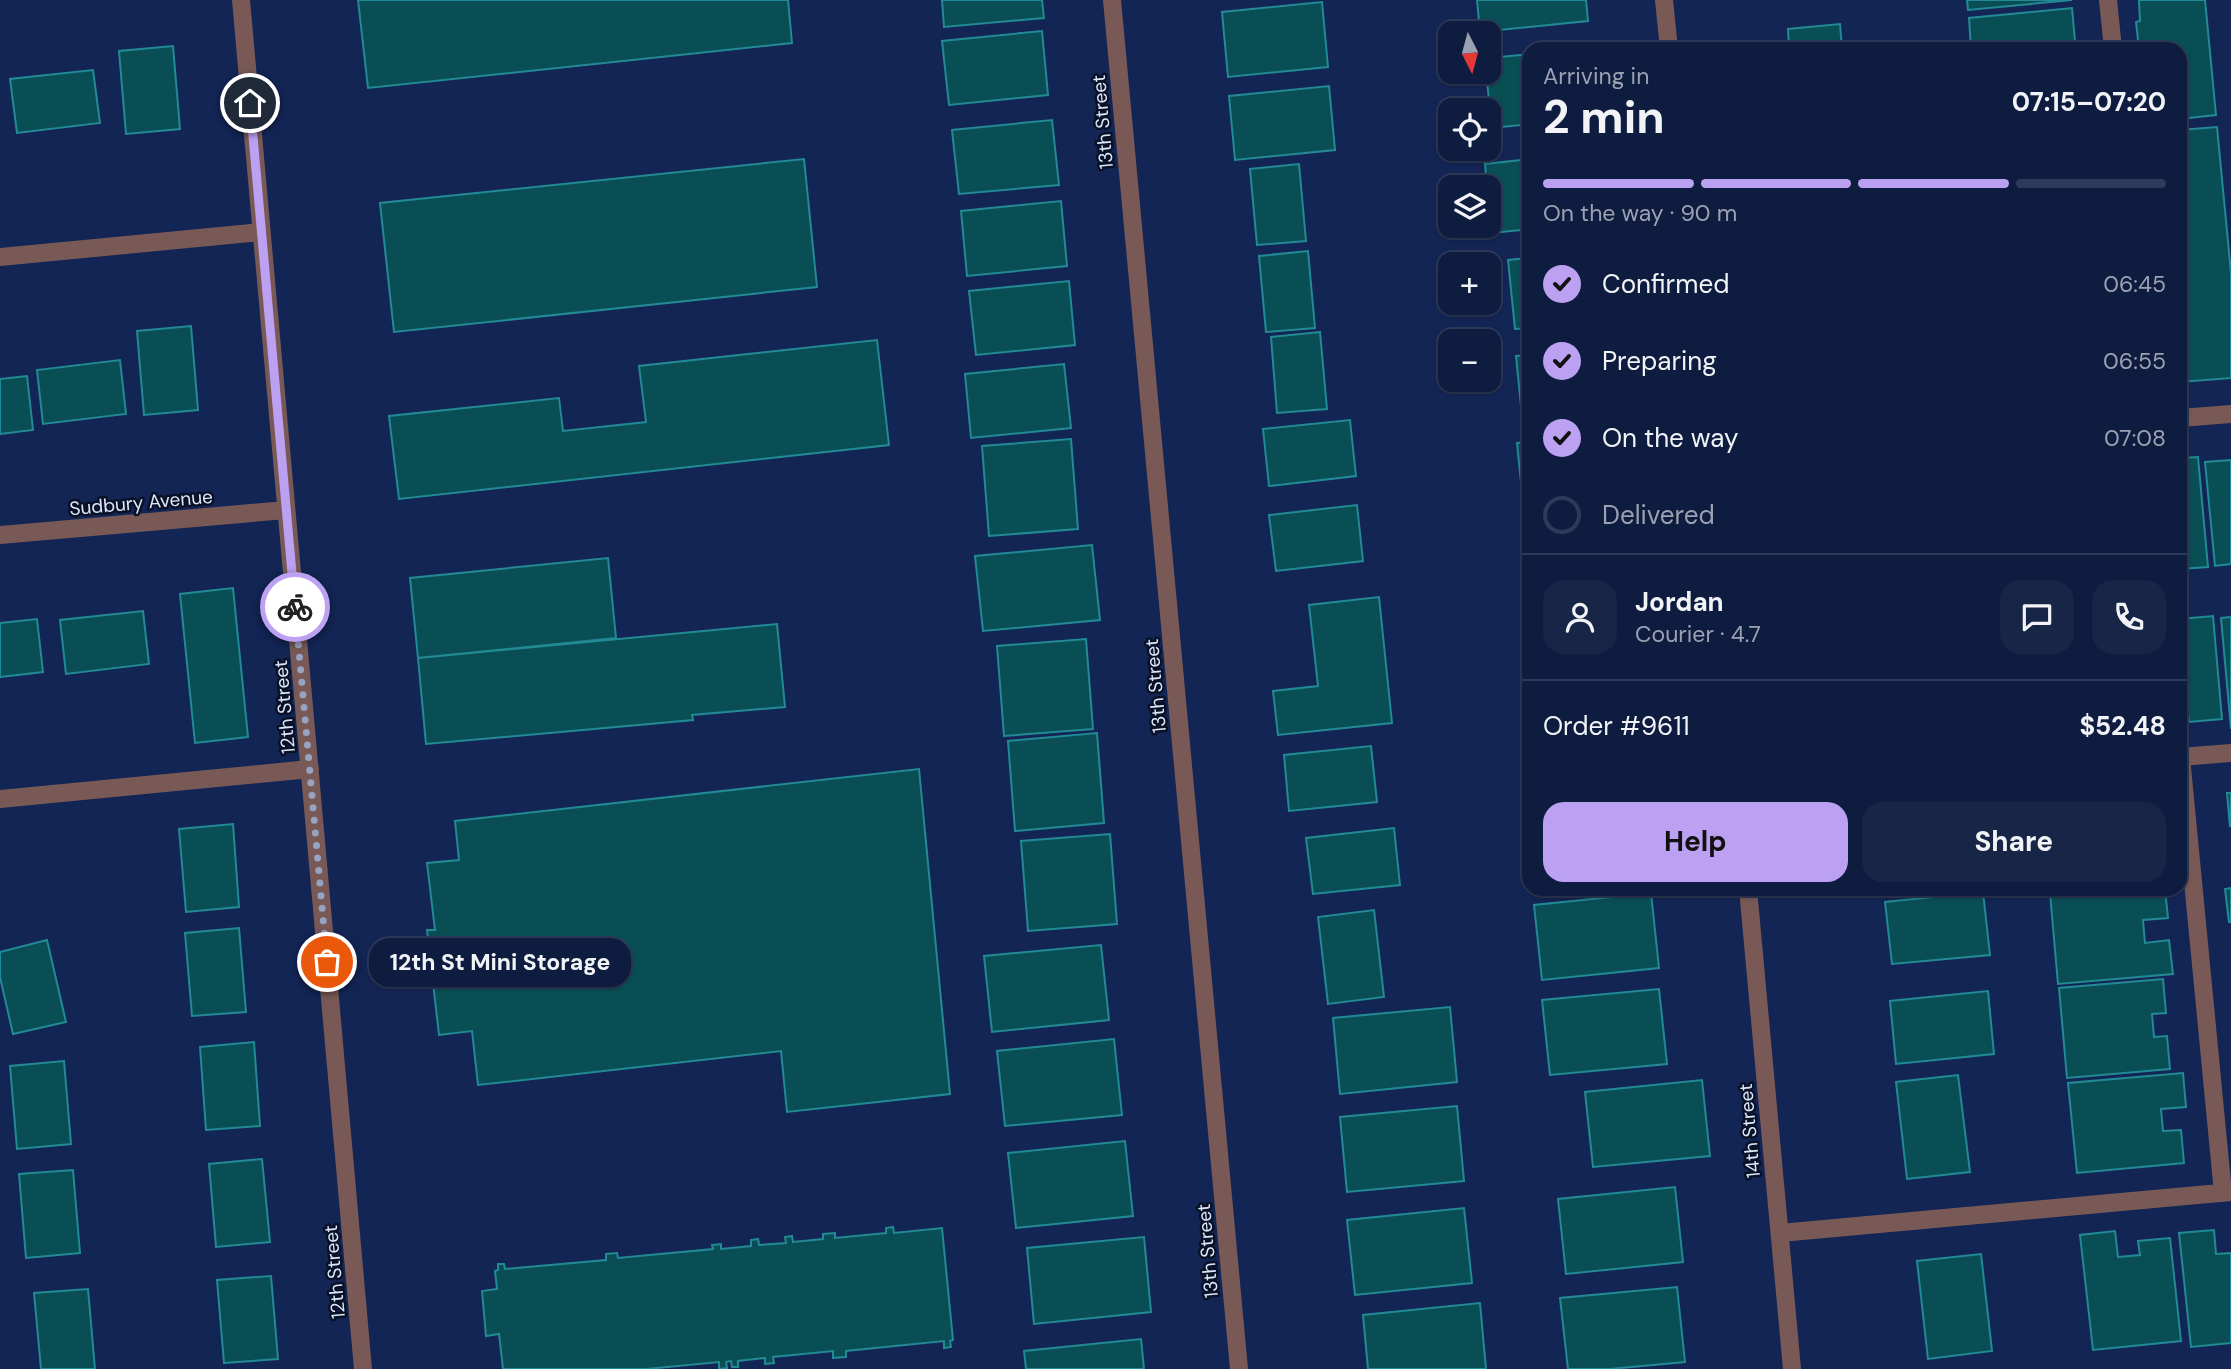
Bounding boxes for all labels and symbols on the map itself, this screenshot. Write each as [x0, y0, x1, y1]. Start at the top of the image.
north arrow [1438, 21, 1502, 84]
pin [220, 73, 280, 133]
street label: 13th Street [1086, 74, 1119, 170]
street label: Sudbury Avenue [68, 484, 214, 521]
courier [260, 572, 330, 642]
street label: 13th Street [1139, 638, 1172, 734]
street label: 12th Street [268, 659, 301, 755]
pin [297, 932, 357, 992]
callout: 12th St Mini Storage [369, 937, 632, 986]
street label: 14th Street [1733, 1083, 1766, 1179]
street label: 13th Street [1191, 1203, 1224, 1299]
street label: 12th Street [318, 1224, 351, 1320]

